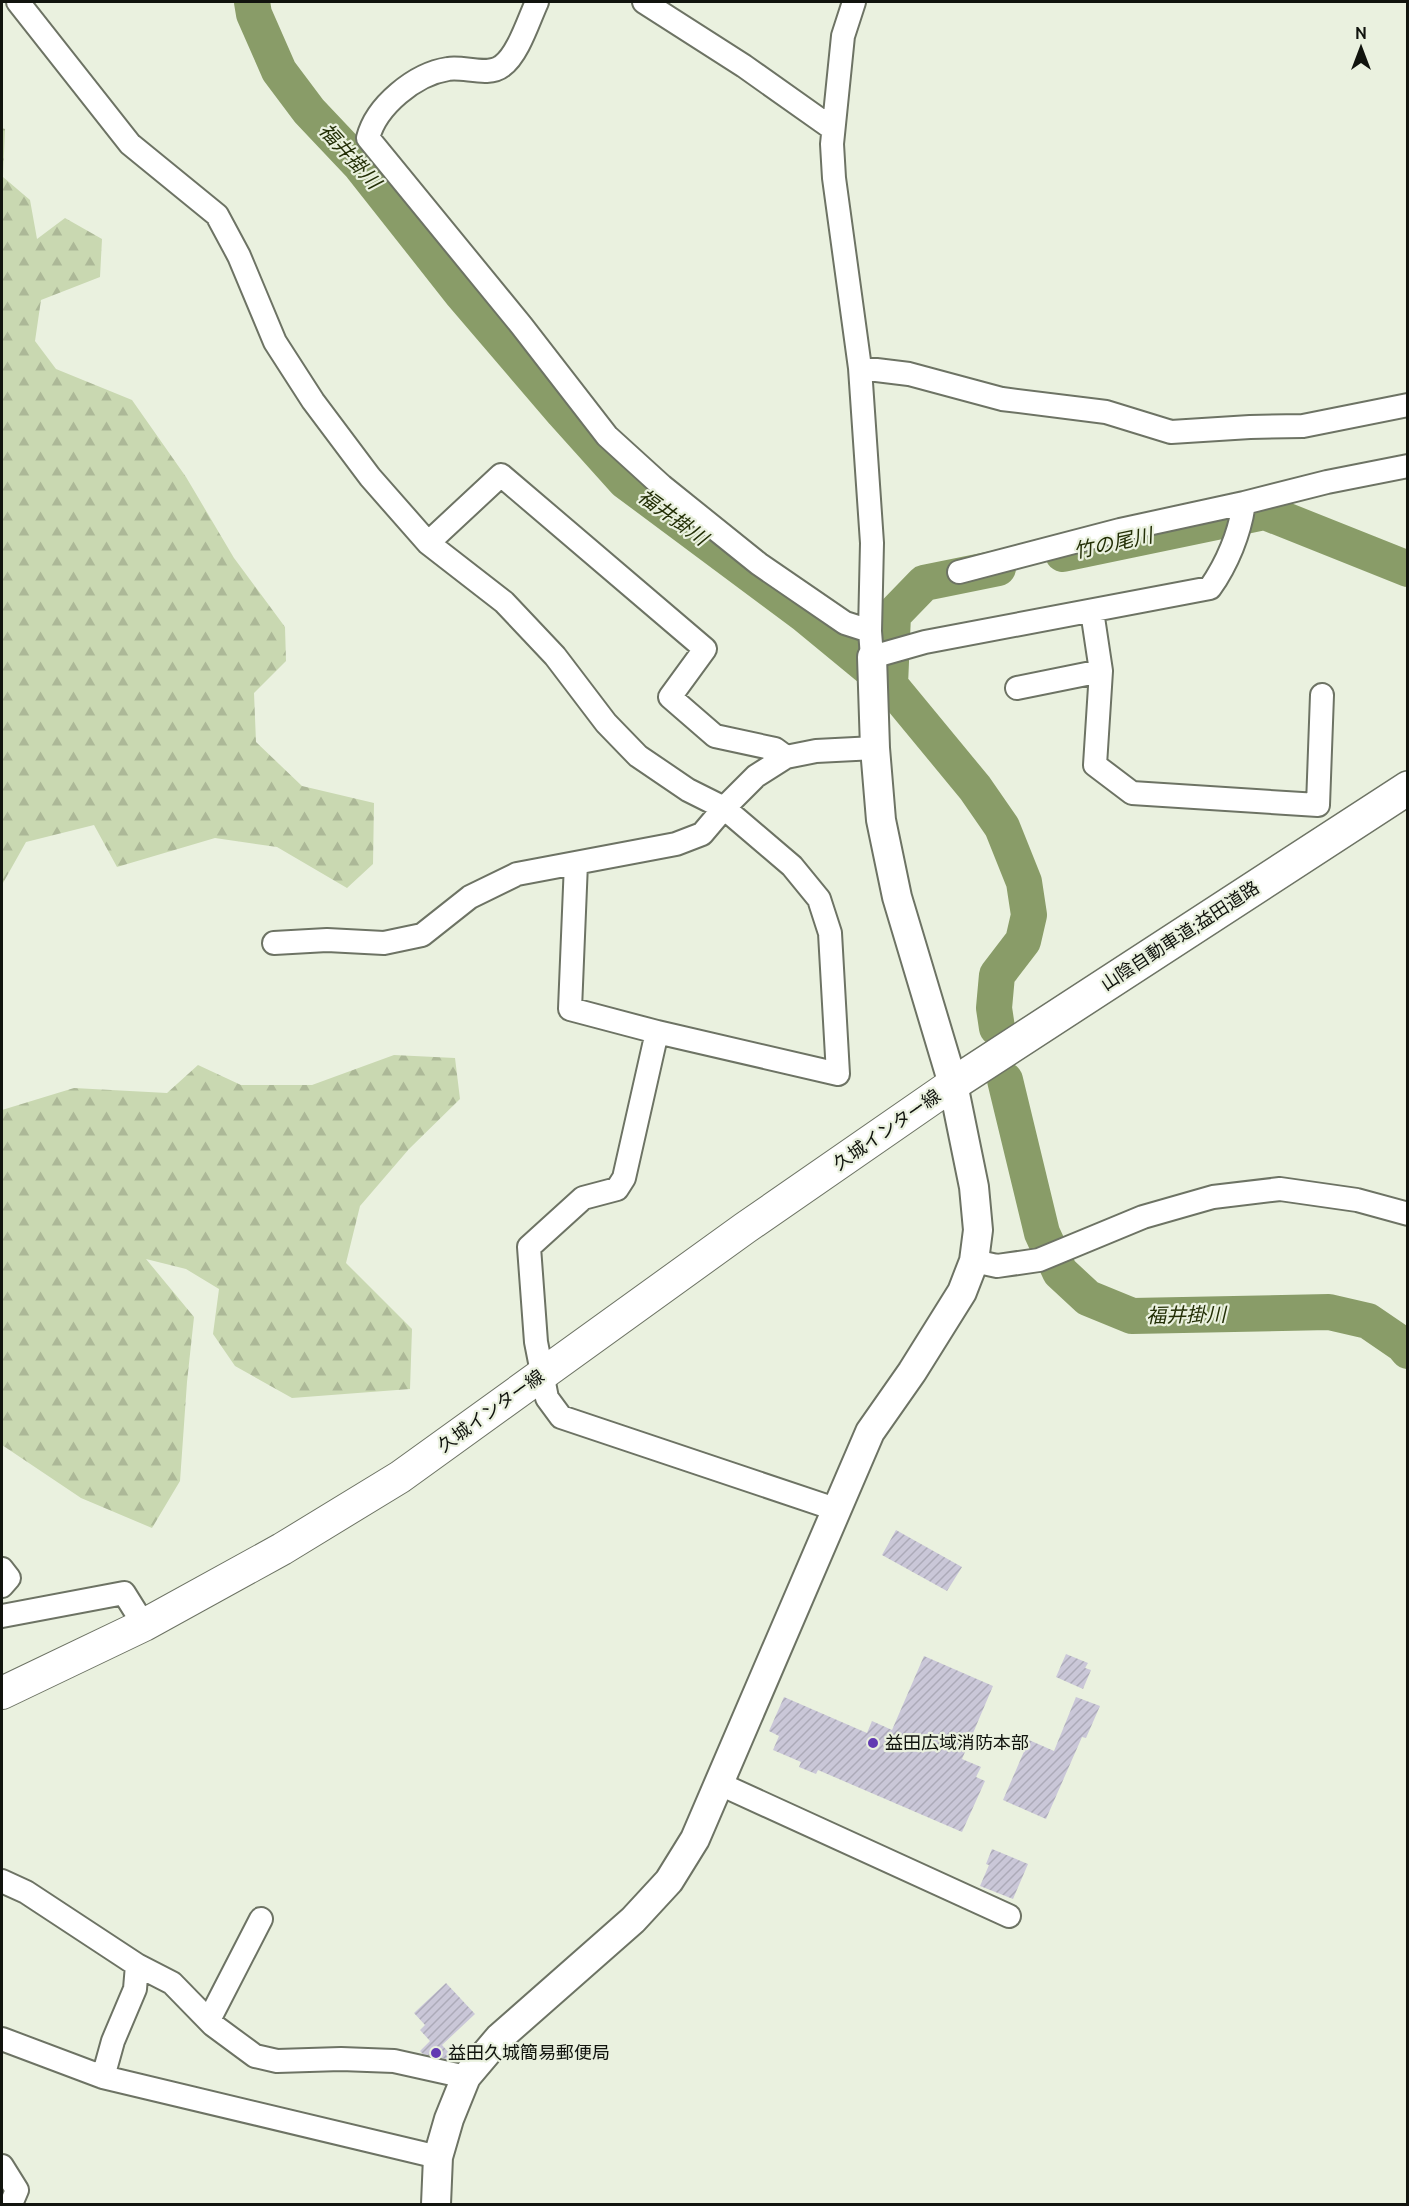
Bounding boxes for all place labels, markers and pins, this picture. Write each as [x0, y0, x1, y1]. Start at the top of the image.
place label: 益田広域消防本部 [885, 1732, 1029, 1752]
marker: 益田広域消防本部 [866, 1736, 880, 1750]
place label: 益田久城簡易郵便局 [448, 2042, 610, 2062]
marker: 益田久城簡易郵便局 [429, 2046, 443, 2060]

